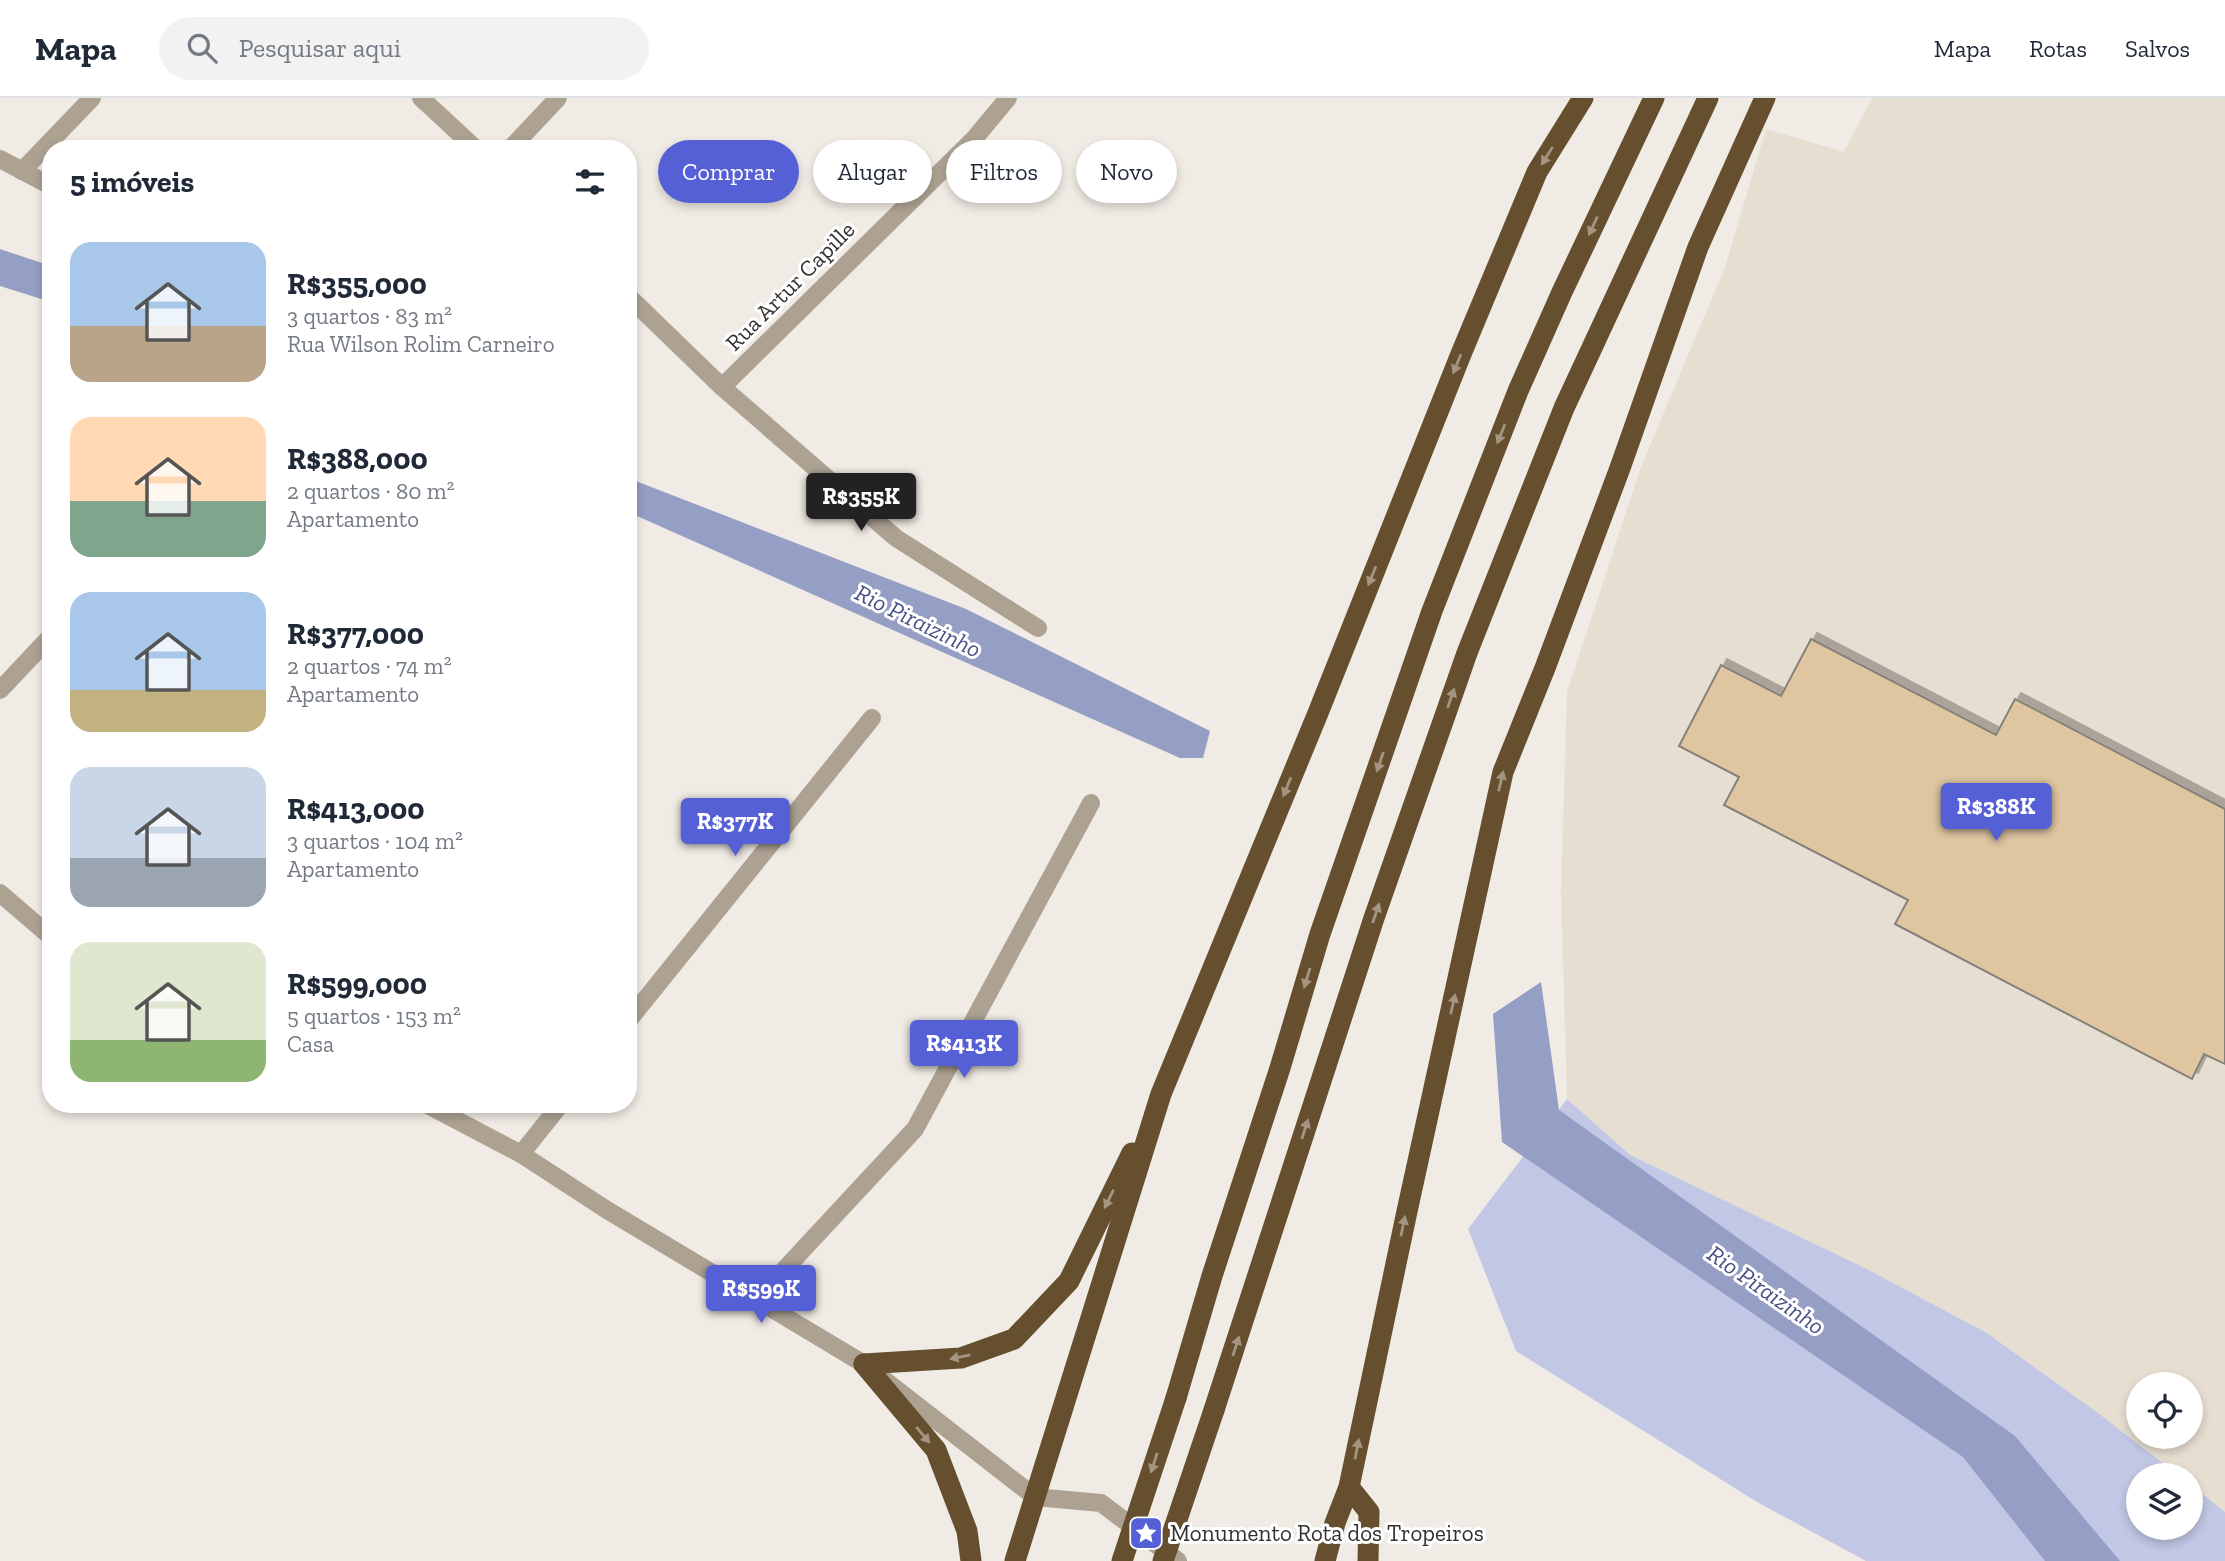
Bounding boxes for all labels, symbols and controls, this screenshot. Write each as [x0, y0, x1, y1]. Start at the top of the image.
search box [159, 17, 649, 80]
text: Mapa [35, 29, 117, 68]
icon: search [183, 29, 221, 67]
text: Pesquisar aqui [239, 32, 401, 64]
text: Mapa [1934, 34, 1991, 63]
text: Rotas [2029, 34, 2087, 63]
text: Salvos [2125, 34, 2190, 63]
chip: Comprar [658, 140, 799, 203]
chip: Alugar [813, 140, 932, 203]
chip: Filtros [946, 140, 1062, 203]
chip: Novo [1076, 140, 1177, 203]
one-way arrow [1540, 146, 1553, 165]
icon: filters [571, 163, 609, 201]
text: 5 imóveis [70, 164, 194, 200]
street label: Rua Artur Capille [720, 216, 860, 356]
one-way arrow [1587, 216, 1599, 236]
text: R$355,000 [287, 266, 427, 302]
icon: home [126, 270, 210, 354]
text: 3 quartos · 83 m² [287, 302, 452, 330]
text: Rua Wilson Rolim Carneiro [287, 330, 554, 358]
one-way arrow [1451, 354, 1462, 375]
one-way arrow [1496, 424, 1507, 445]
text: R$388,000 [287, 441, 428, 477]
icon: home [126, 445, 210, 529]
pin: R$355K [804, 474, 918, 533]
text: 2 quartos · 80 m² [287, 477, 455, 505]
text: R$355K [822, 482, 900, 510]
text: Apartamento [287, 505, 419, 533]
one-way arrow [1367, 565, 1378, 586]
water label: Rio Piraizinho [851, 578, 986, 663]
text: R$377,000 [287, 616, 424, 652]
icon: home [126, 620, 210, 704]
text: 2 quartos · 74 m² [287, 652, 452, 680]
text: Apartamento [287, 680, 419, 708]
one-way arrow [1446, 688, 1457, 709]
one-way arrow [1374, 752, 1385, 773]
one-way arrow [1496, 770, 1507, 792]
one-way arrow [1282, 776, 1293, 797]
pin: R$388K [1939, 784, 2053, 843]
text: R$413,000 [287, 791, 425, 827]
text: R$388K [1957, 792, 2035, 820]
icon: home [126, 795, 210, 879]
pin: R$377K [678, 798, 792, 858]
text: R$377K [697, 807, 773, 835]
text: 3 quartos · 104 m² [287, 827, 463, 855]
text: Apartamento [287, 855, 419, 883]
one-way arrow [1371, 902, 1382, 923]
text: R$599,000 [287, 966, 427, 1002]
one-way arrow [1302, 968, 1312, 989]
icon: home [126, 970, 210, 1054]
one-way arrow [1448, 993, 1459, 1015]
text: 5 quartos · 153 m² [287, 1002, 461, 1030]
pin: R$413K [907, 1020, 1021, 1080]
text: R$413K [926, 1029, 1002, 1057]
text: Casa [287, 1030, 334, 1058]
one-way arrow [1301, 1119, 1311, 1140]
one-way arrow [1103, 1189, 1114, 1209]
one-way arrow [1398, 1215, 1409, 1237]
water label: Rio Piraizinho [1702, 1239, 1830, 1341]
pin: R$599K [704, 1266, 818, 1325]
text: R$599K [722, 1274, 800, 1302]
one-way arrow [1231, 1335, 1242, 1356]
one-way arrow [949, 1351, 971, 1362]
map controls [2126, 1372, 2203, 1540]
button: locate [2126, 1372, 2203, 1449]
one-way arrow [915, 1426, 931, 1444]
one-way arrow [1352, 1437, 1363, 1459]
one-way arrow [1148, 1453, 1159, 1474]
button: layers [2126, 1463, 2203, 1540]
place icon: Monumento Rota dos Tropeiros [1127, 1514, 1165, 1552]
place label: Monumento Rota dos Tropeiros [1170, 1519, 1484, 1547]

